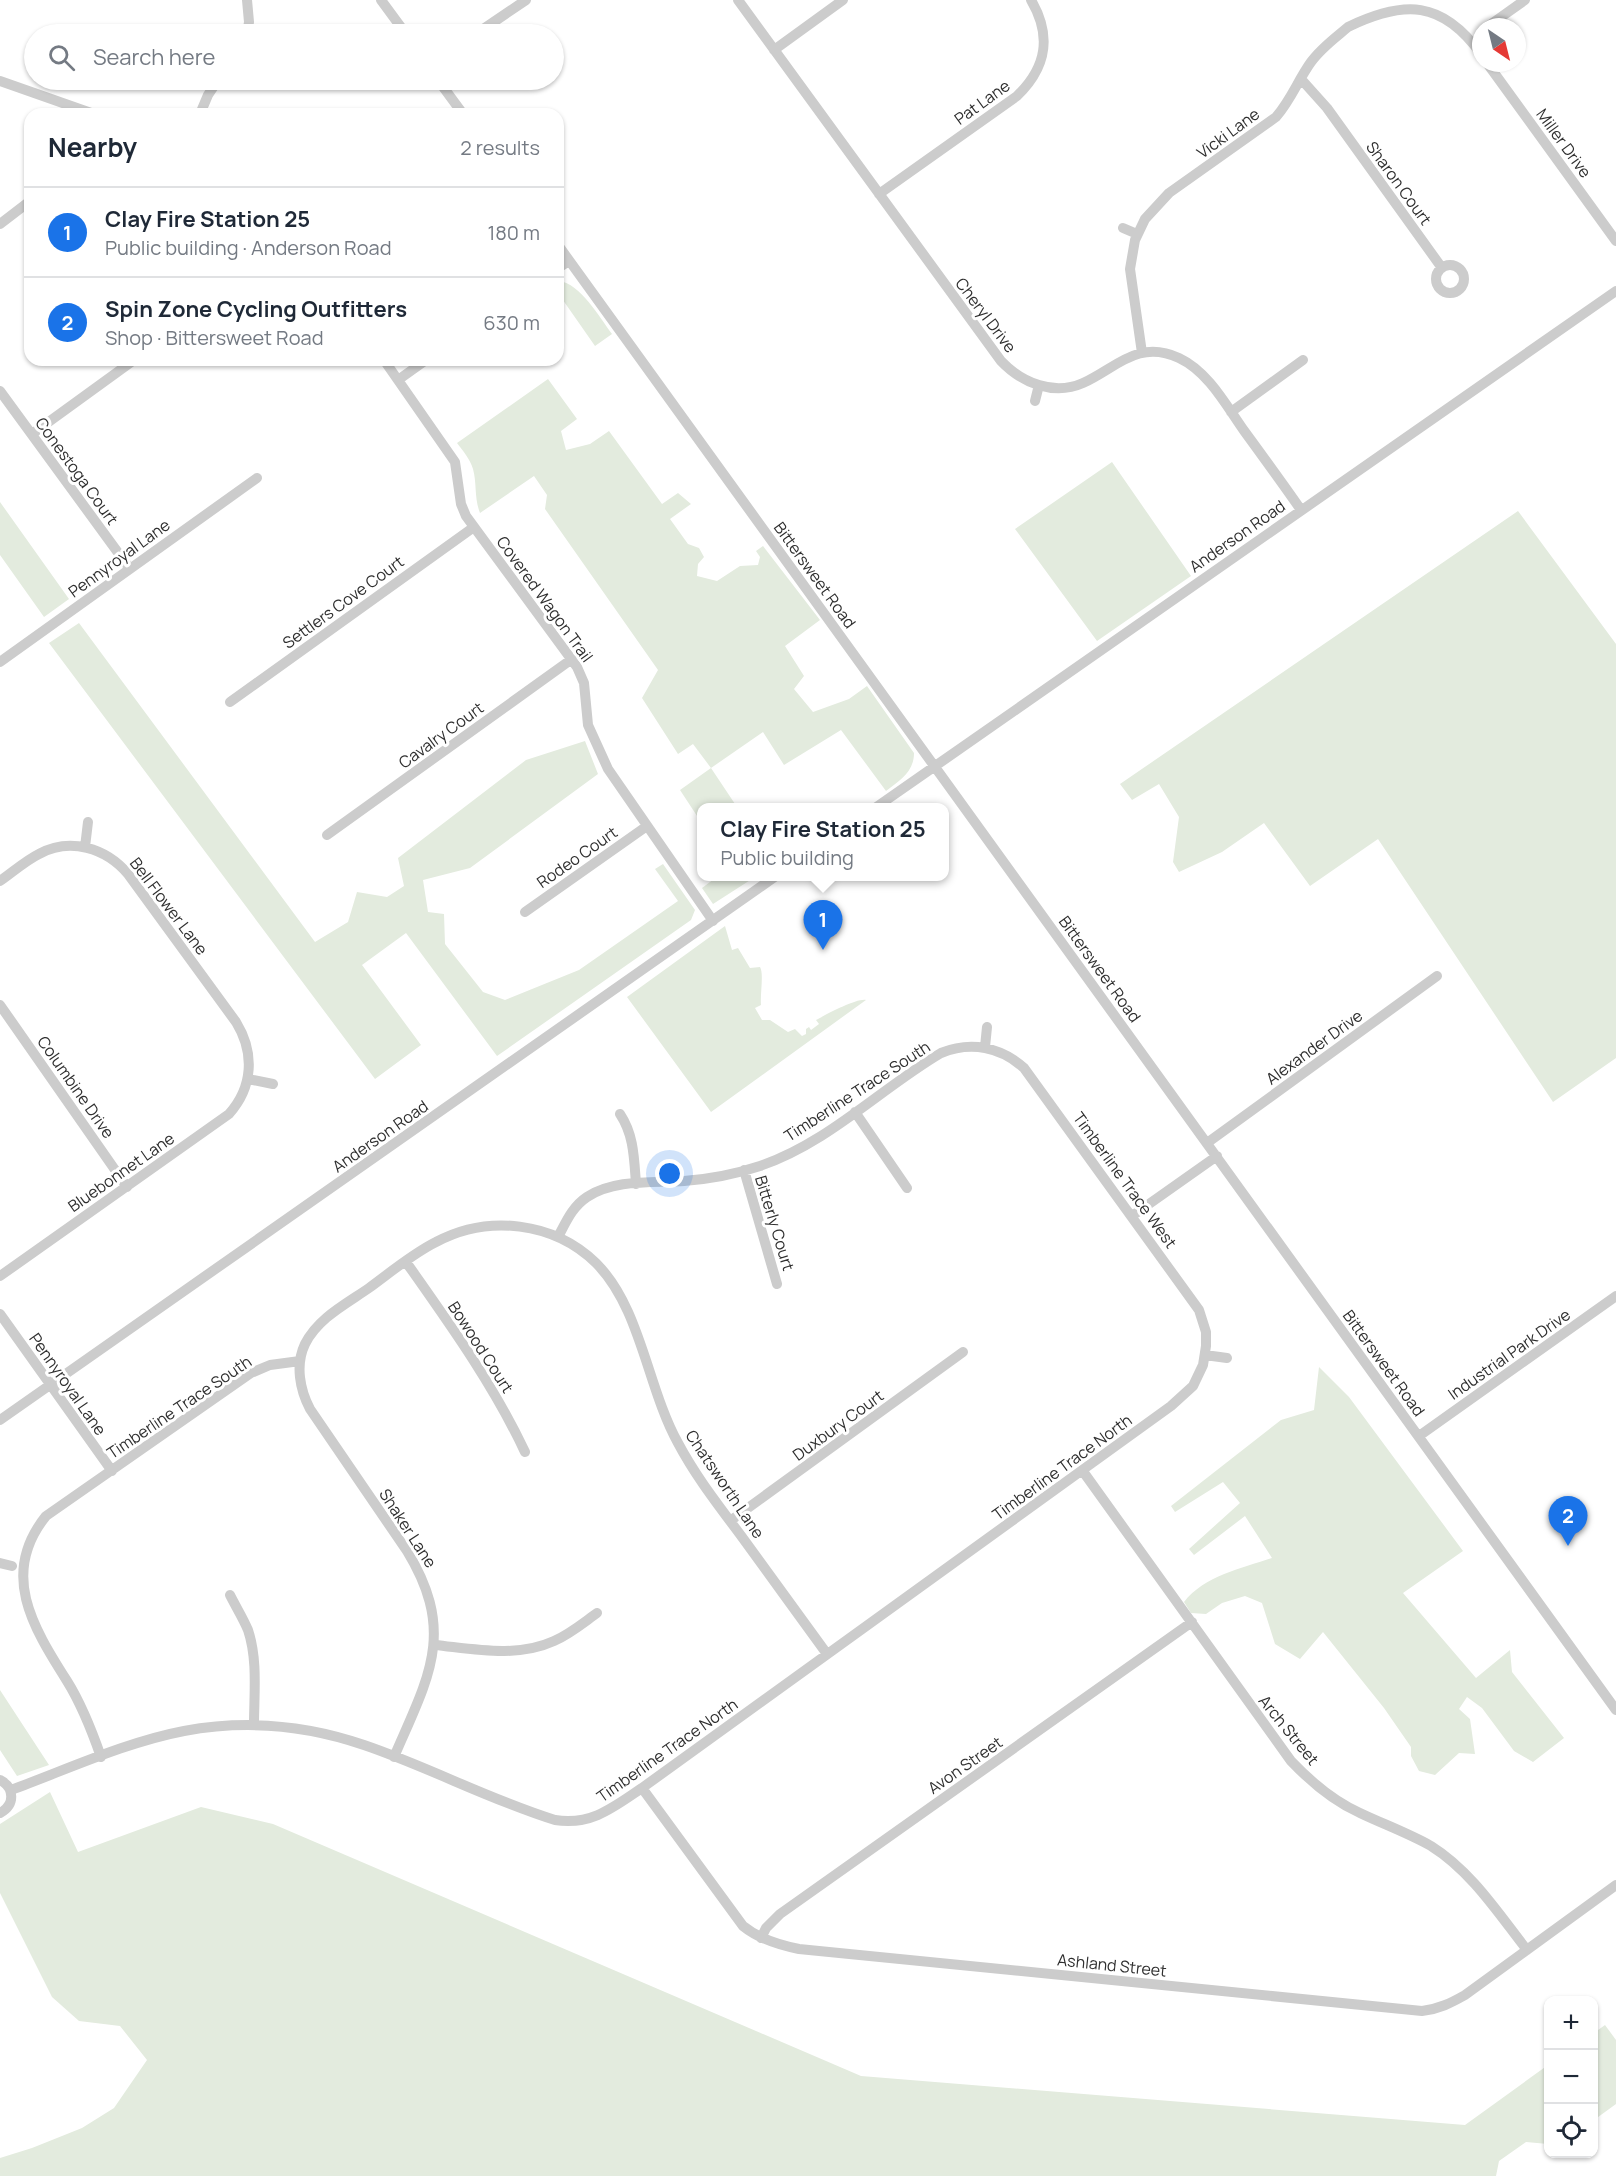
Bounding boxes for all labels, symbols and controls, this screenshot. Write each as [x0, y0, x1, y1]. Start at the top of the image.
north arrow [1472, 18, 1526, 72]
search box [24, 24, 564, 90]
icon: search [45, 41, 78, 74]
text: Search here [93, 42, 215, 72]
street label: Pat Lane [950, 74, 1014, 130]
street label: Vicki Lane [1192, 103, 1264, 163]
street label: Miller Drive [1531, 104, 1597, 182]
text: Nearby [48, 129, 137, 165]
text: 2 results [460, 134, 540, 161]
street label: Sharon Court [1361, 137, 1437, 229]
text: Clay Fire Station 25 [105, 204, 310, 234]
text: 1 [63, 219, 72, 246]
text: 180 m [487, 219, 540, 246]
text: Public building · Anderson Road [105, 234, 391, 261]
street label: Cheryl Drive [951, 273, 1021, 357]
text: Spin Zone Cycling Outfitters [105, 294, 407, 324]
text: 2 [62, 309, 73, 336]
text: 630 m [483, 309, 540, 336]
text: Shop · Bittersweet Road [105, 324, 324, 351]
street label: Conestoga Court [31, 413, 123, 529]
street label: Anderson Road [1185, 495, 1289, 577]
street label: Pennyroyal Lane [64, 514, 174, 602]
street label: Bittersweet Road [769, 517, 861, 633]
street label: Covered Wagon Trail [492, 532, 598, 666]
street label: Settlers Cove Court [278, 551, 408, 653]
street label: Cavalry Court [394, 697, 488, 773]
popup [697, 803, 949, 881]
text: Clay Fire Station 25 [720, 814, 926, 844]
street label: Rodeo Court [532, 821, 622, 893]
text: Public building [720, 844, 854, 871]
street label: Bell Flower Lane [125, 853, 213, 959]
pin: 1 [804, 900, 842, 950]
street label: Bittersweet Road [1054, 911, 1146, 1027]
street label: Alexander Drive [1261, 1004, 1367, 1090]
street label: Columbine Drive [32, 1031, 120, 1143]
street label: Timberline Trace South [780, 1036, 934, 1146]
street label: Anderson Road [328, 1095, 432, 1177]
street label: Timberline Trace West [1068, 1107, 1182, 1253]
street label: Bluebonnet Lane [63, 1127, 179, 1217]
your location [655, 1159, 684, 1188]
street label: Bitterly Court [750, 1173, 800, 1273]
street label: Bowood Court [443, 1297, 519, 1397]
street label: Industrial Park Drive [1443, 1303, 1575, 1405]
street label: Bittersweet Road [1338, 1305, 1430, 1421]
street label: Pennyroyal Lane [24, 1328, 112, 1440]
street label: Timberline Trace South [102, 1350, 256, 1464]
street label: Duxbury Court [788, 1384, 888, 1466]
street label: Timberline Trace North [988, 1409, 1136, 1525]
street label: Chatsworth Lane [681, 1425, 769, 1543]
street label: Shaker Lane [374, 1484, 442, 1572]
pin: 2 [1548, 1496, 1588, 1546]
street label: Arch Street [1254, 1690, 1324, 1770]
street label: Timberline Trace North [592, 1693, 742, 1807]
street label: Avon Street [923, 1731, 1007, 1799]
street label: Ashland Street [1056, 1948, 1168, 1982]
map controls [1544, 1996, 1598, 2158]
button: + [1544, 1996, 1598, 2050]
button: − [1544, 2050, 1598, 2104]
button: locate [1544, 2104, 1598, 2158]

